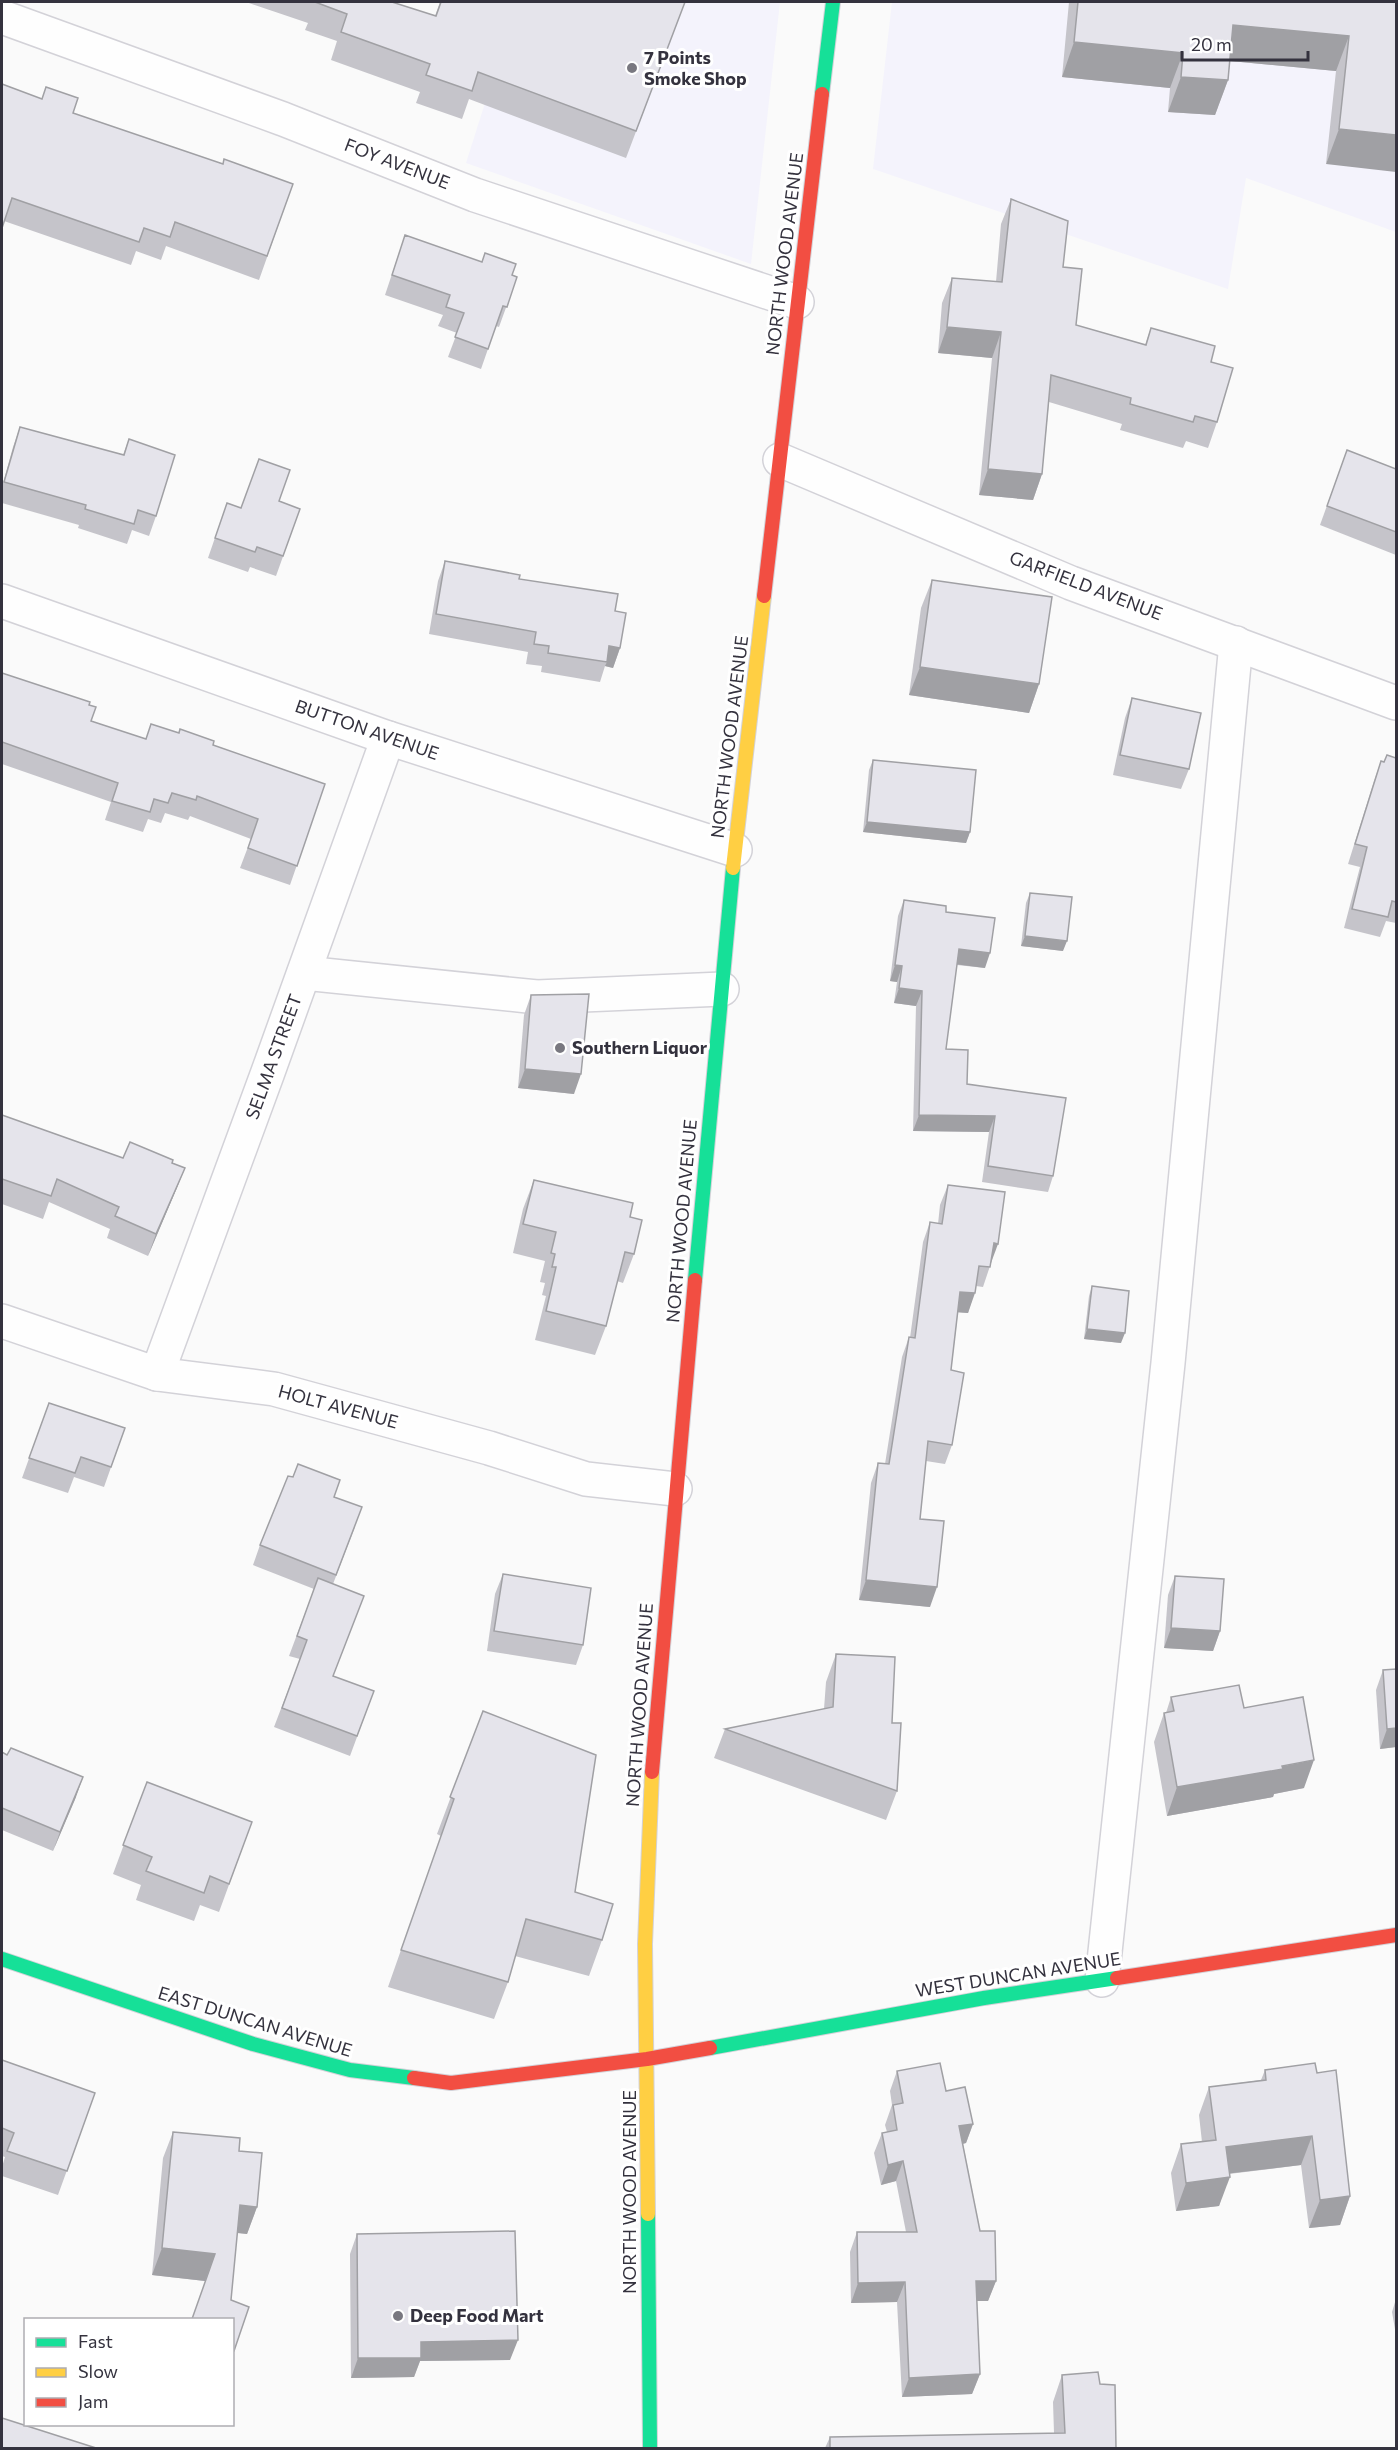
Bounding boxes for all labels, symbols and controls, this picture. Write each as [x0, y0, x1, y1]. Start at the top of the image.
scale bar [1182, 24, 1308, 62]
text: 20 m [1191, 33, 1232, 55]
place label: 7 Points Smoke Shop [644, 46, 747, 89]
marker: 7 Points Smoke Shop [625, 61, 639, 75]
street label: FOY AVENUE [342, 133, 453, 193]
street label: NORTH WOOD AVENUE [761, 151, 807, 357]
street label: GARFIELD AVENUE [1007, 546, 1166, 624]
street label: NORTH WOOD AVENUE [706, 634, 752, 840]
street label: BUTTON AVENUE [293, 694, 442, 764]
street label: SELMA STREET [240, 991, 306, 1122]
place label: Southern Liquor [572, 1036, 708, 1058]
marker: Southern Liquor [553, 1041, 567, 1055]
street label: NORTH WOOD AVENUE [661, 1118, 701, 1324]
street label: HOLT AVENUE [276, 1379, 401, 1433]
street label: NORTH WOOD AVENUE [621, 1602, 657, 1808]
street label: WEST DUNCAN AVENUE [914, 1947, 1122, 2001]
street label: EAST DUNCAN AVENUE [156, 1981, 355, 2061]
street label: NORTH WOOD AVENUE [618, 2090, 640, 2294]
place label: Deep Food Mart [410, 2304, 544, 2326]
marker: Deep Food Mart [391, 2309, 405, 2323]
legend [24, 2318, 234, 2426]
text: Fast [78, 2330, 113, 2352]
text: Slow [78, 2360, 118, 2382]
text: Jam [78, 2390, 108, 2412]

